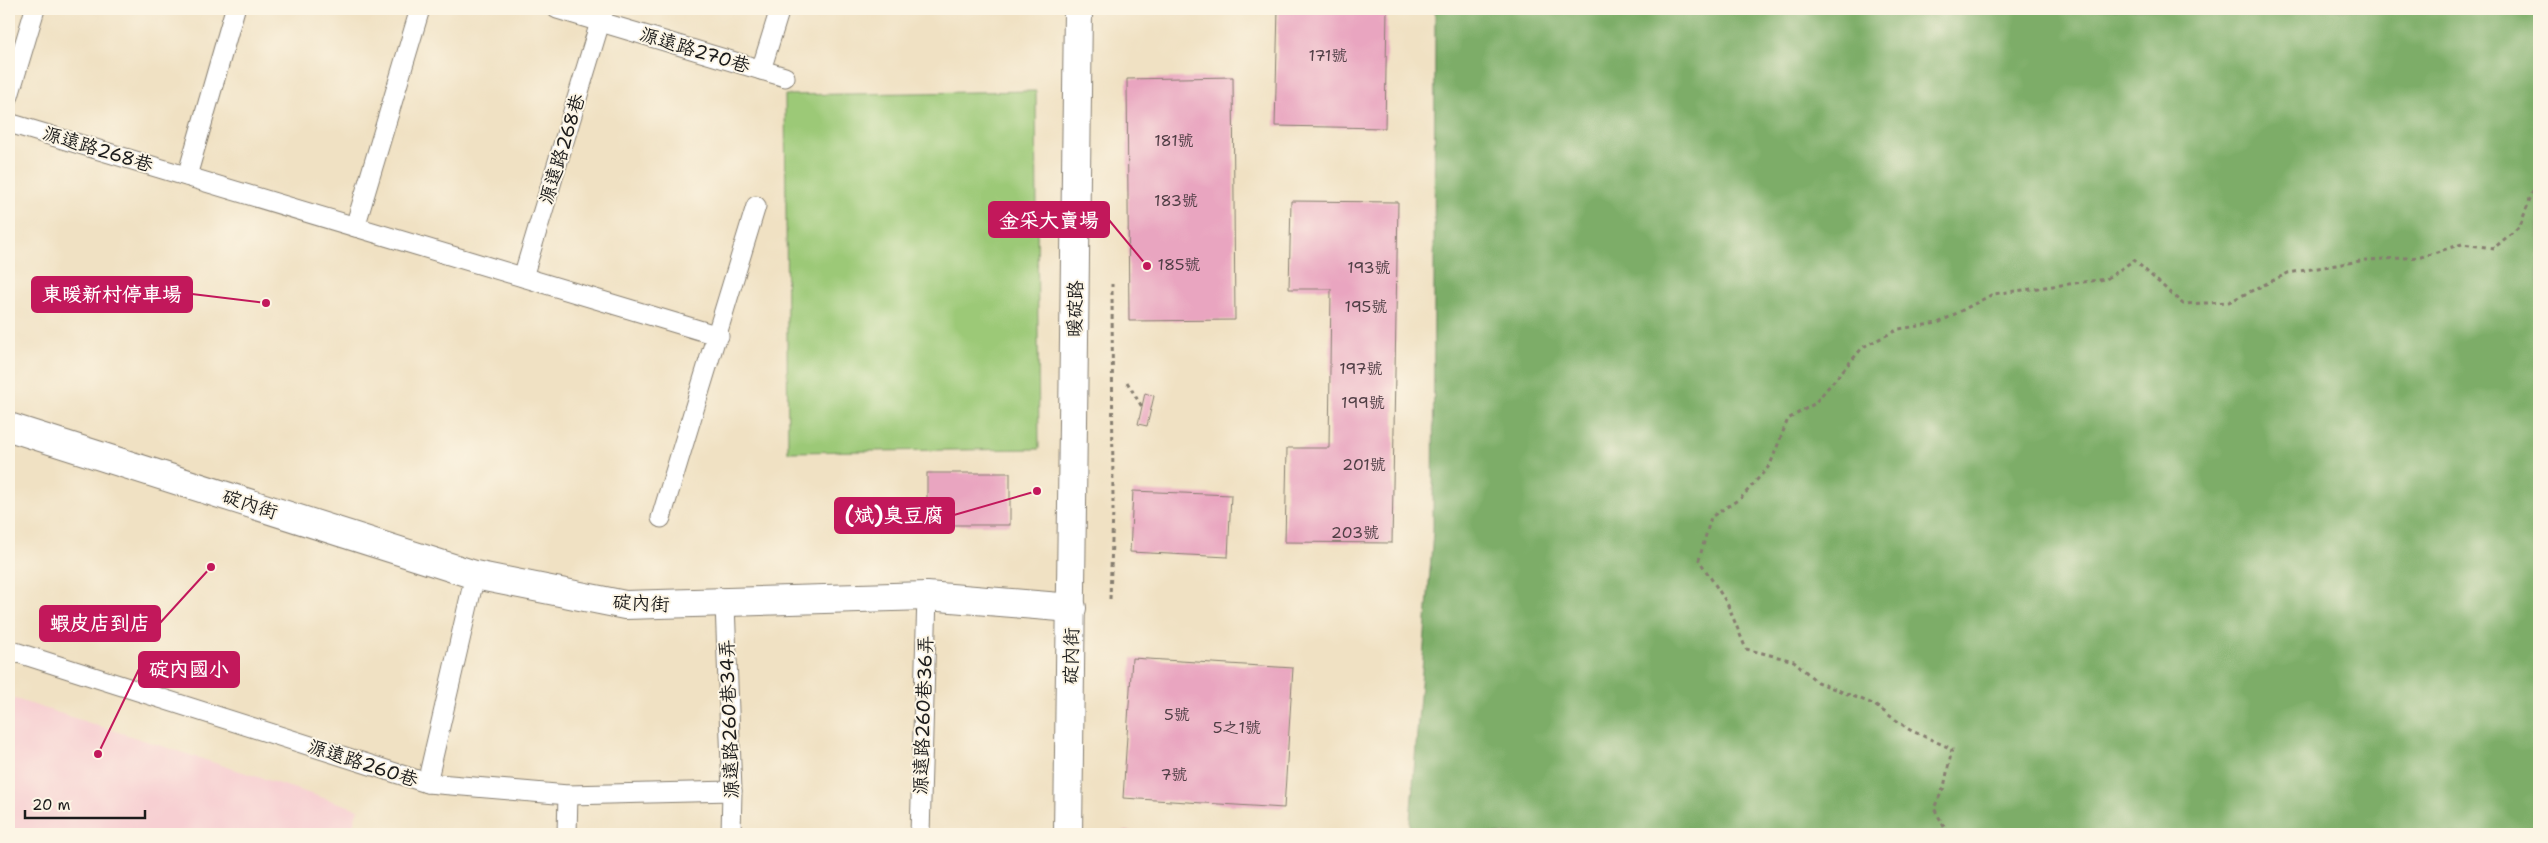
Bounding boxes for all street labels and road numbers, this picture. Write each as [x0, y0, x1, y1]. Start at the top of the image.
street label: 源遠路270巷 [637, 21, 753, 79]
street label: 源遠路268巷 [533, 91, 591, 207]
street label: 源遠路268巷 [40, 120, 156, 178]
street label: 暖碇路 [1062, 280, 1088, 338]
street label: 碇內街 [219, 483, 281, 525]
street label: 碇內街 [612, 589, 670, 617]
street label: 碇內街 [1058, 627, 1084, 685]
street label: 源遠路260巷36弄 [908, 635, 938, 795]
street label: 源遠路260巷34弄 [714, 639, 744, 799]
street label: 源遠路260巷 [305, 733, 421, 793]

